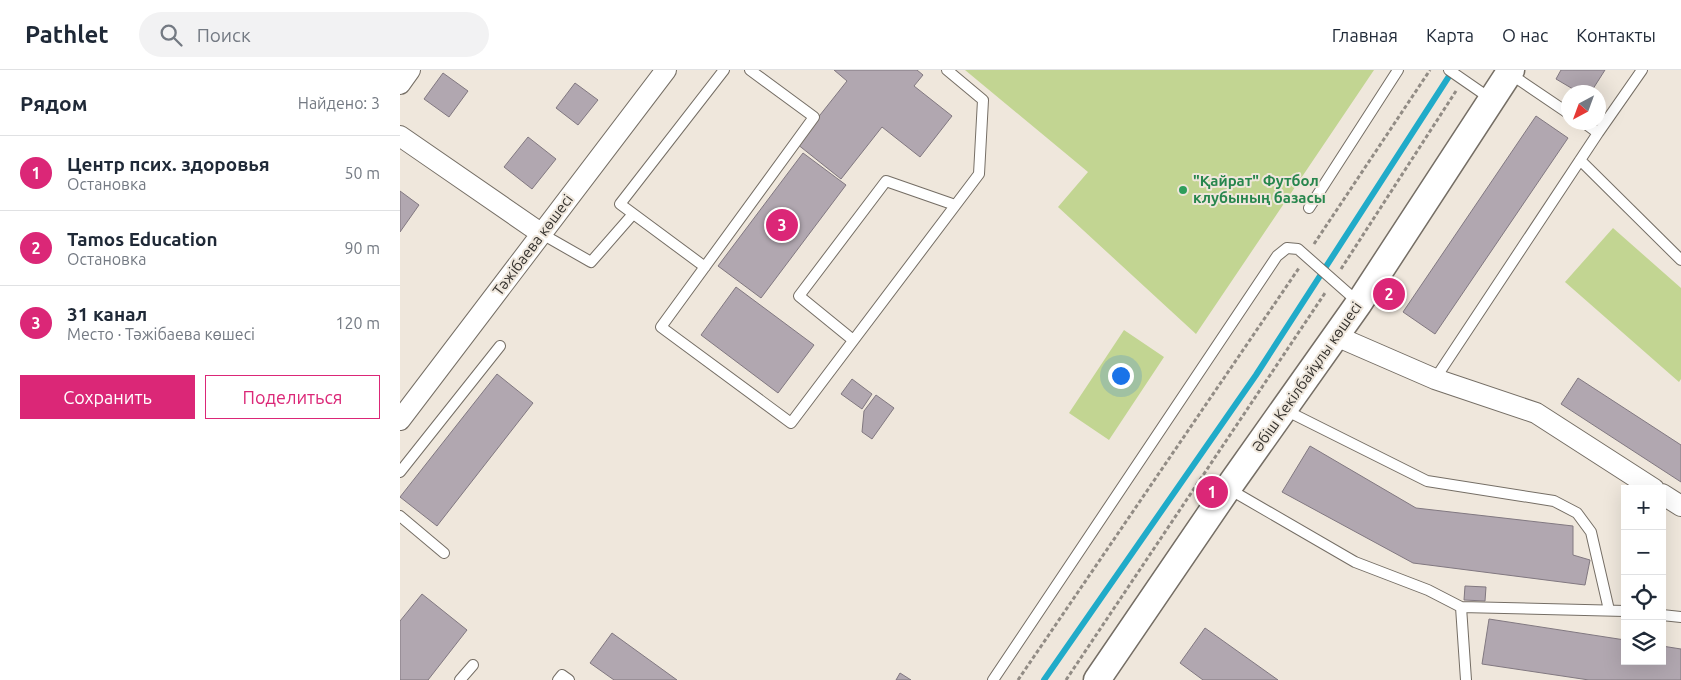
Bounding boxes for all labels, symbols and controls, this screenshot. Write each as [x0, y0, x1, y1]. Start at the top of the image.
search box [139, 12, 489, 57]
text: Pathlet [25, 21, 109, 48]
icon: search [157, 21, 185, 49]
text: Поиск [197, 24, 251, 46]
text: Главная [1332, 25, 1398, 45]
text: Карта [1426, 25, 1474, 45]
text: О нас [1502, 25, 1548, 45]
text: Контакты [1576, 25, 1656, 45]
north arrow [1561, 85, 1606, 130]
text: Рядом [20, 91, 88, 115]
text: Найдено: 3 [298, 94, 380, 112]
text: Центр псих. здоровья [67, 153, 270, 175]
text: 1 [31, 164, 41, 182]
text: 50 m [344, 164, 380, 182]
place label: "Қайрат" Футбол клубының базасы [1193, 172, 1326, 206]
text: Остановка [67, 175, 146, 193]
marker: "Қайрат" Футбол клубының базасы [1177, 184, 1189, 196]
street label: Тәжібаева көшесі [489, 191, 576, 298]
pin: 3 [766, 206, 798, 244]
text: Tamos Education [67, 228, 218, 250]
text: 2 [31, 239, 41, 257]
text: 90 m [344, 239, 380, 257]
text: Остановка [67, 250, 146, 268]
pin: 2 [1373, 275, 1405, 313]
street label: Әбіш Кекілбайұлы көшесі [1248, 299, 1365, 455]
text: 31 канал [67, 303, 147, 325]
text: 3 [31, 314, 41, 332]
text: 120 m [335, 314, 380, 332]
text: Место · Тәжібаева көшесі [67, 325, 255, 343]
your location [1108, 363, 1134, 389]
button: Сохранить [20, 375, 195, 419]
button: Поделиться [205, 375, 380, 419]
pin: 1 [1196, 473, 1228, 511]
map controls [1621, 485, 1666, 665]
button: + [1621, 485, 1666, 530]
button: − [1621, 530, 1666, 575]
button: locate [1621, 575, 1666, 620]
button: layers [1621, 620, 1666, 665]

